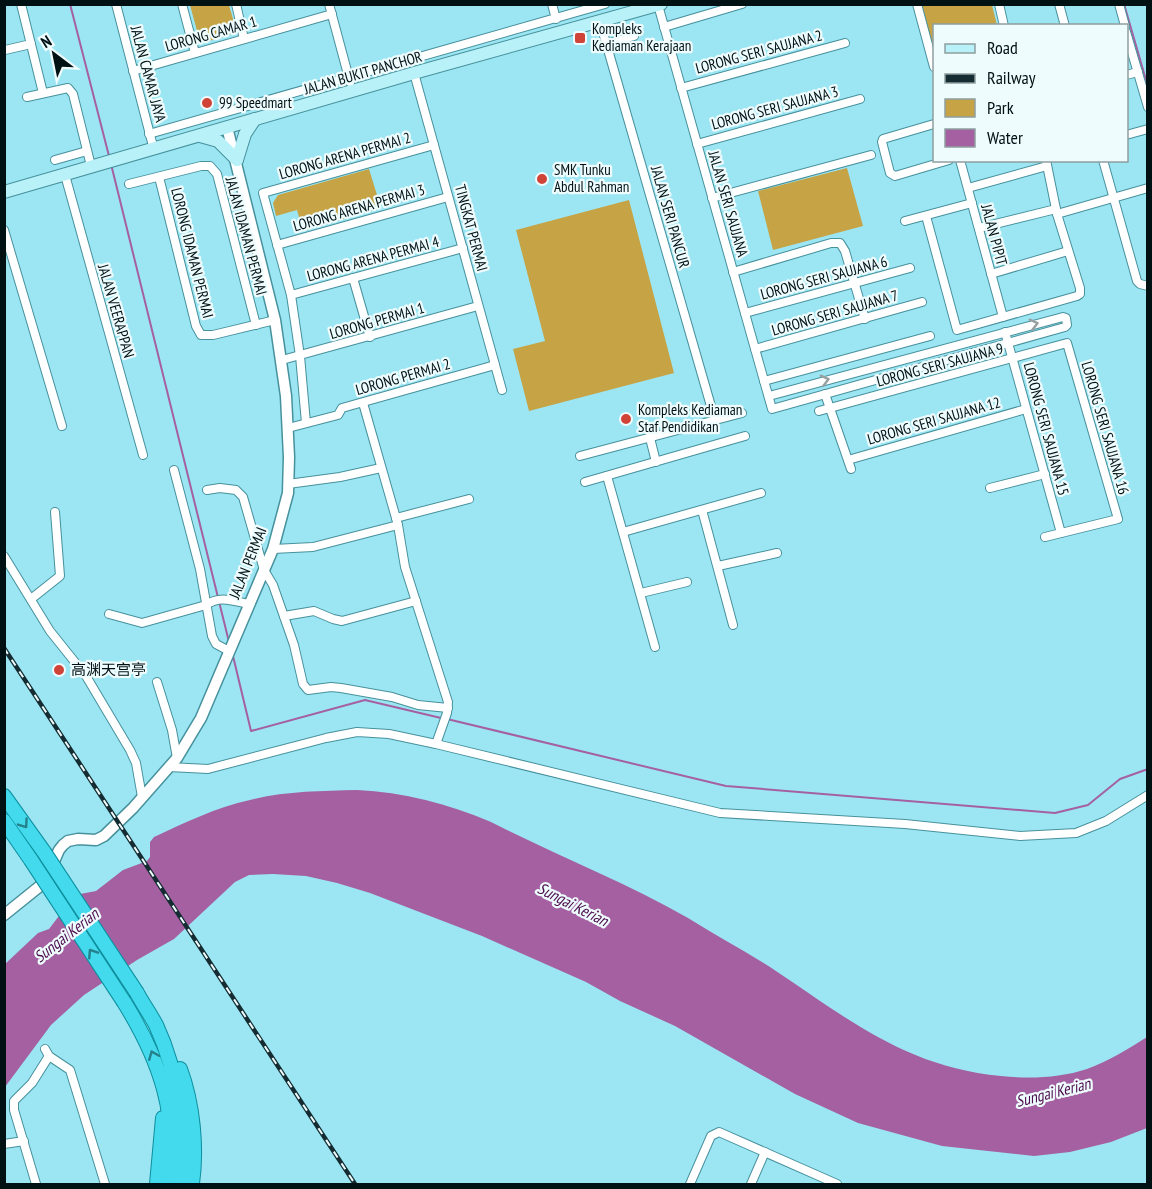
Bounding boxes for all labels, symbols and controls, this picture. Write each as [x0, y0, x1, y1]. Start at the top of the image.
street label: LORONG CAMAR 1 [163, 11, 259, 56]
place label: Kompleks Kediaman Kerajaan [592, 19, 691, 55]
street label: JALAN CAMAR JAYA [126, 23, 171, 125]
north arrow [24, 24, 84, 84]
legend [933, 24, 1128, 162]
street label: LORONG SERI SAUJANA 2 [693, 25, 824, 78]
text: N [37, 31, 55, 52]
marker: Kompleks Kediaman Kerajaan [573, 31, 587, 45]
text: Road [987, 36, 1018, 59]
street label: JALAN BUKIT PANCHOR [301, 47, 424, 99]
text: Railway [987, 66, 1036, 89]
street label: LORONG SERI SAUJANA 3 [709, 81, 840, 134]
place label: 99 Speedmart [219, 93, 292, 112]
marker: 99 Speedmart [200, 96, 214, 110]
text: Park [987, 96, 1014, 119]
text: Water [987, 126, 1023, 149]
street label: LORONG ARENA PERMAI 2 [277, 128, 413, 183]
street label: JALAN SERI SAUJANA [704, 148, 753, 260]
place label: SMK Tunku Abdul Rahman [554, 160, 629, 196]
street label: JALAN SERI PANCUR [647, 163, 694, 270]
marker: SMK Tunku Abdul Rahman [535, 172, 549, 186]
street label: JALAN IDAMAN PERMAI [221, 174, 271, 297]
street label: LORONG ARENA PERMAI 3 [291, 180, 427, 235]
street label: TINGKAT PERMAI [451, 182, 492, 273]
street label: LORONG IDAMAN PERMAI [167, 186, 218, 320]
street label: JALAN PIPIT [977, 201, 1012, 268]
street label: LORONG ARENA PERMAI 4 [305, 232, 441, 285]
street label: LORONG SERI SAUJANA 6 [758, 251, 890, 304]
street label: JALAN VEERAPPAN [94, 261, 139, 360]
street label: LORONG SERI SAUJANA 7 [769, 285, 900, 340]
street label: LORONG PERMAI 1 [327, 298, 426, 343]
one-way arrow [1029, 319, 1039, 332]
street label: LORONG SERI SAUJANA 9 [874, 338, 1005, 391]
street label: LORONG PERMAI 2 [353, 354, 452, 399]
street label: LORONG SERI SAUJANA 16 [1077, 359, 1134, 497]
street label: LORONG SERI SAUJANA 15 [1020, 360, 1073, 498]
one-way arrow [820, 375, 830, 388]
street label: LORONG SERI SAUJANA 12 [865, 392, 1003, 449]
place label: Kompleks Kediaman Staf Pendidikan [638, 400, 742, 436]
marker: Kompleks Kediaman Staf Pendidikan [619, 412, 633, 426]
street label: JALAN PERMAI [224, 524, 271, 602]
place label: 高渊天宫亭 [71, 660, 146, 679]
marker: 高渊天宫亭 [52, 663, 66, 677]
one-way arrow [17, 817, 28, 828]
water label: Sungai Kerian [535, 878, 612, 931]
water label: Sungai Kerian [30, 903, 103, 966]
one-way arrow [88, 949, 100, 959]
one-way arrow [148, 1050, 160, 1061]
water label: Sungai Kerian [1014, 1073, 1093, 1111]

